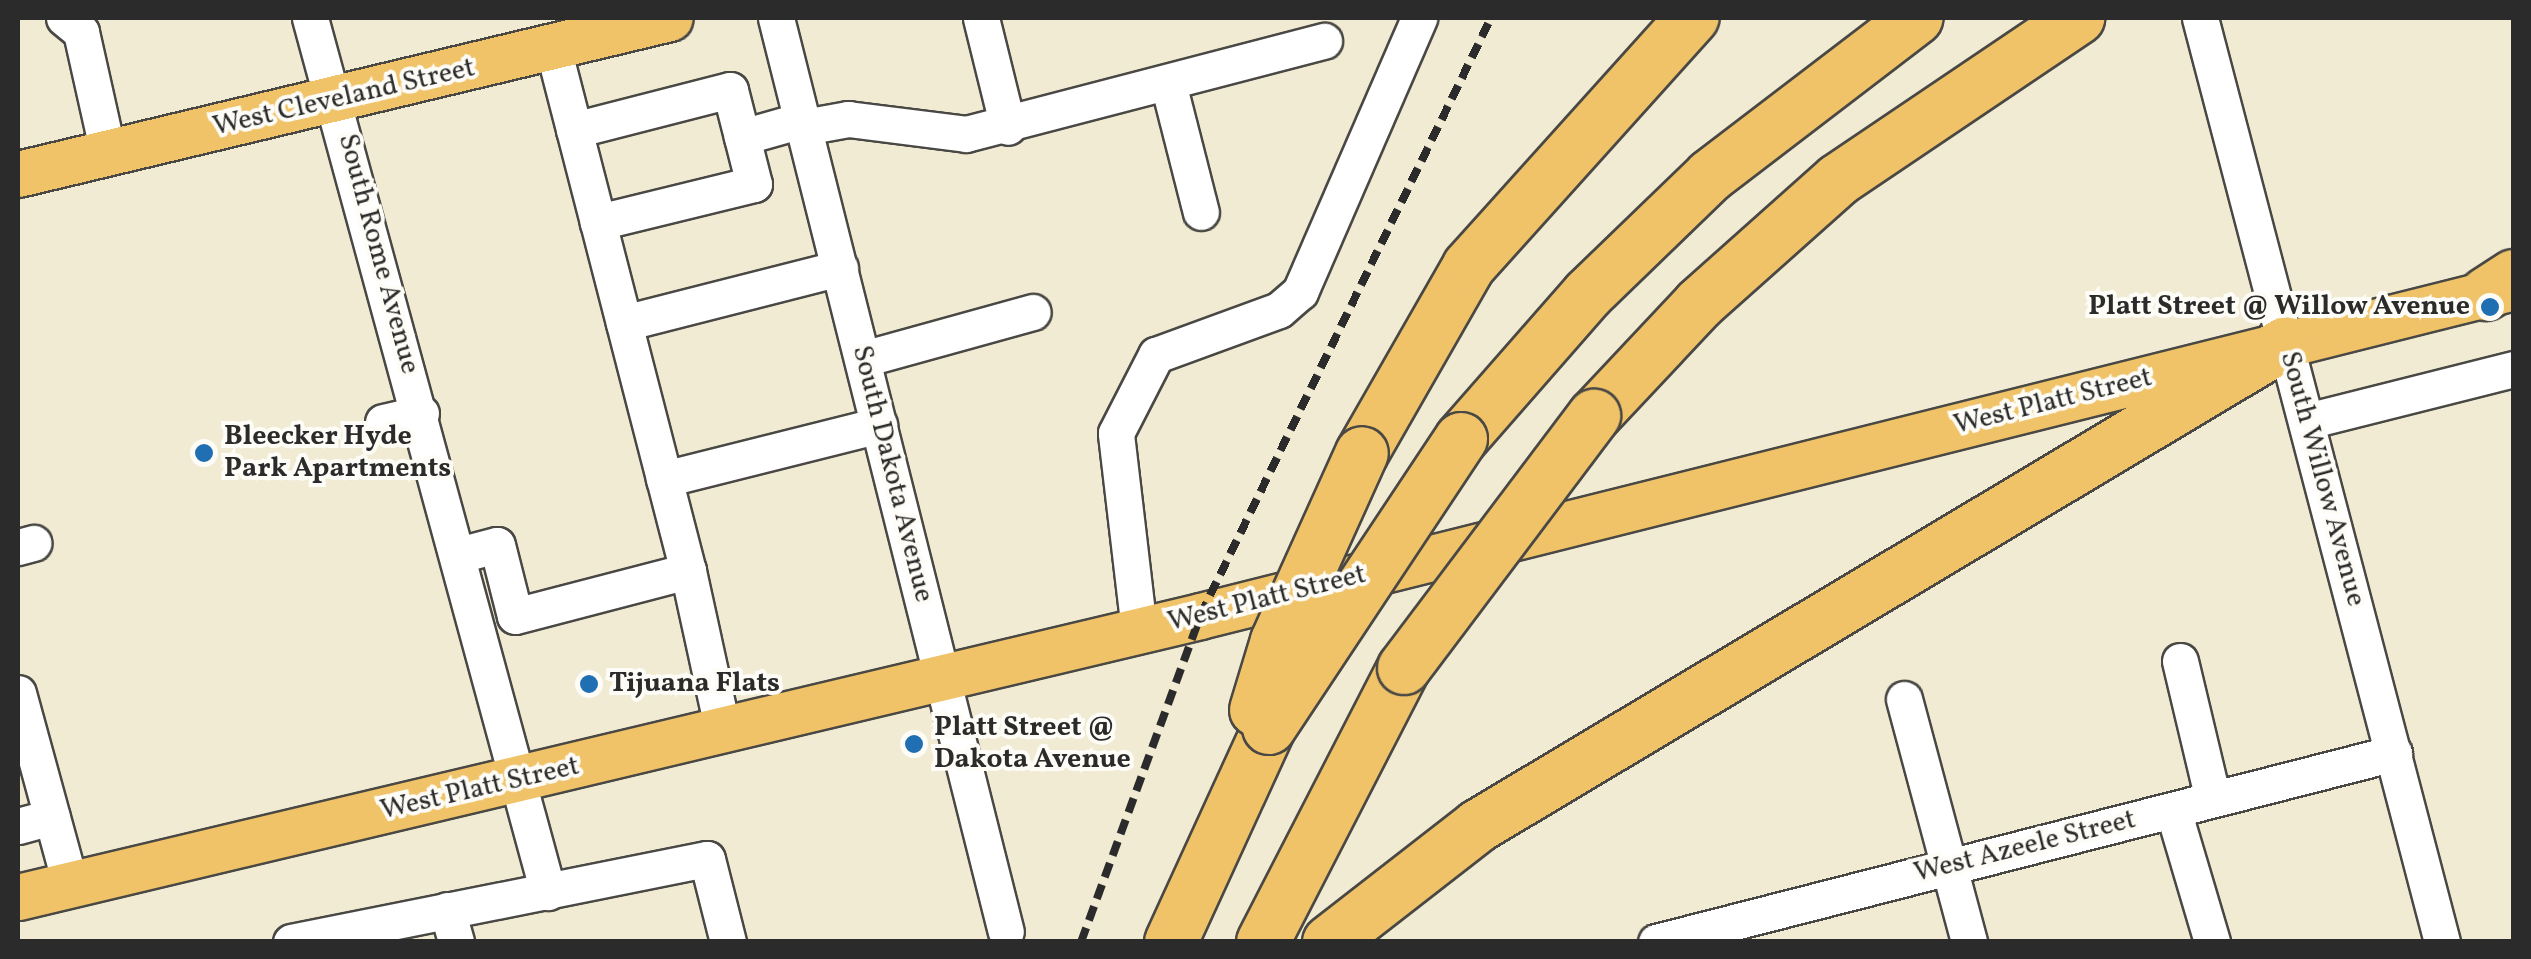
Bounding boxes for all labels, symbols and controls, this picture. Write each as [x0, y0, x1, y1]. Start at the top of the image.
street label: West Cleveland Street [210, 52, 478, 144]
street label: South Rome Avenue [330, 130, 426, 378]
place label: Platt Street @ Willow Avenue [2087, 290, 2470, 324]
marker: Platt Street @ Willow Avenue [2479, 296, 2501, 318]
street label: South Dakota Avenue [844, 342, 940, 606]
street label: South Willow Avenue [2272, 347, 2372, 611]
street label: West Platt Street [1950, 361, 2156, 443]
place label: Bleecker Hyde Park Apartments [224, 420, 451, 486]
marker: Bleecker Hyde Park Apartments [193, 442, 215, 464]
street label: West Platt Street [1164, 558, 1370, 640]
place label: Tijuana Flats [609, 667, 780, 701]
marker: Tijuana Flats [578, 673, 600, 695]
place label: Platt Street @ Dakota Avenue [934, 711, 1131, 777]
marker: Platt Street @ Dakota Avenue [903, 733, 925, 755]
street label: West Platt Street [377, 750, 583, 828]
street label: West Azeele Street [1911, 803, 2139, 891]

